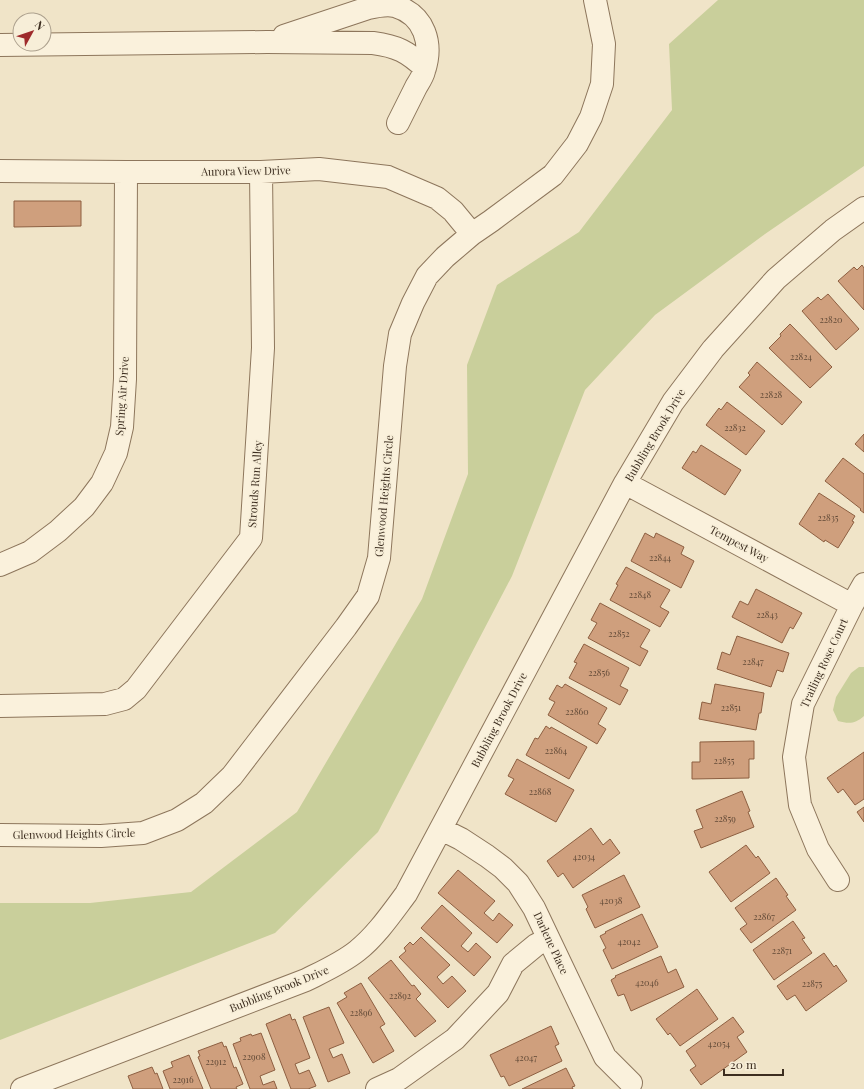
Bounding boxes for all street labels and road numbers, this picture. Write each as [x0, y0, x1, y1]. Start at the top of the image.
street label: Aurora View Drive [200, 162, 291, 179]
street label: Spring Air Drive [111, 355, 132, 436]
street label: Bubbling Brook Drive [621, 385, 688, 484]
street label: Glenwood Heights Circle [371, 434, 396, 558]
street label: Strouds Run Alley [244, 439, 265, 528]
street label: Tempest Way [707, 522, 772, 566]
street label: Trailing Rose Court [796, 616, 851, 710]
street label: Bubbling Brook Drive [467, 669, 530, 770]
street label: Glenwood Heights Circle [13, 825, 136, 842]
street label: Darlene Place [530, 909, 573, 977]
street label: Bubbling Brook Drive [227, 962, 331, 1015]

